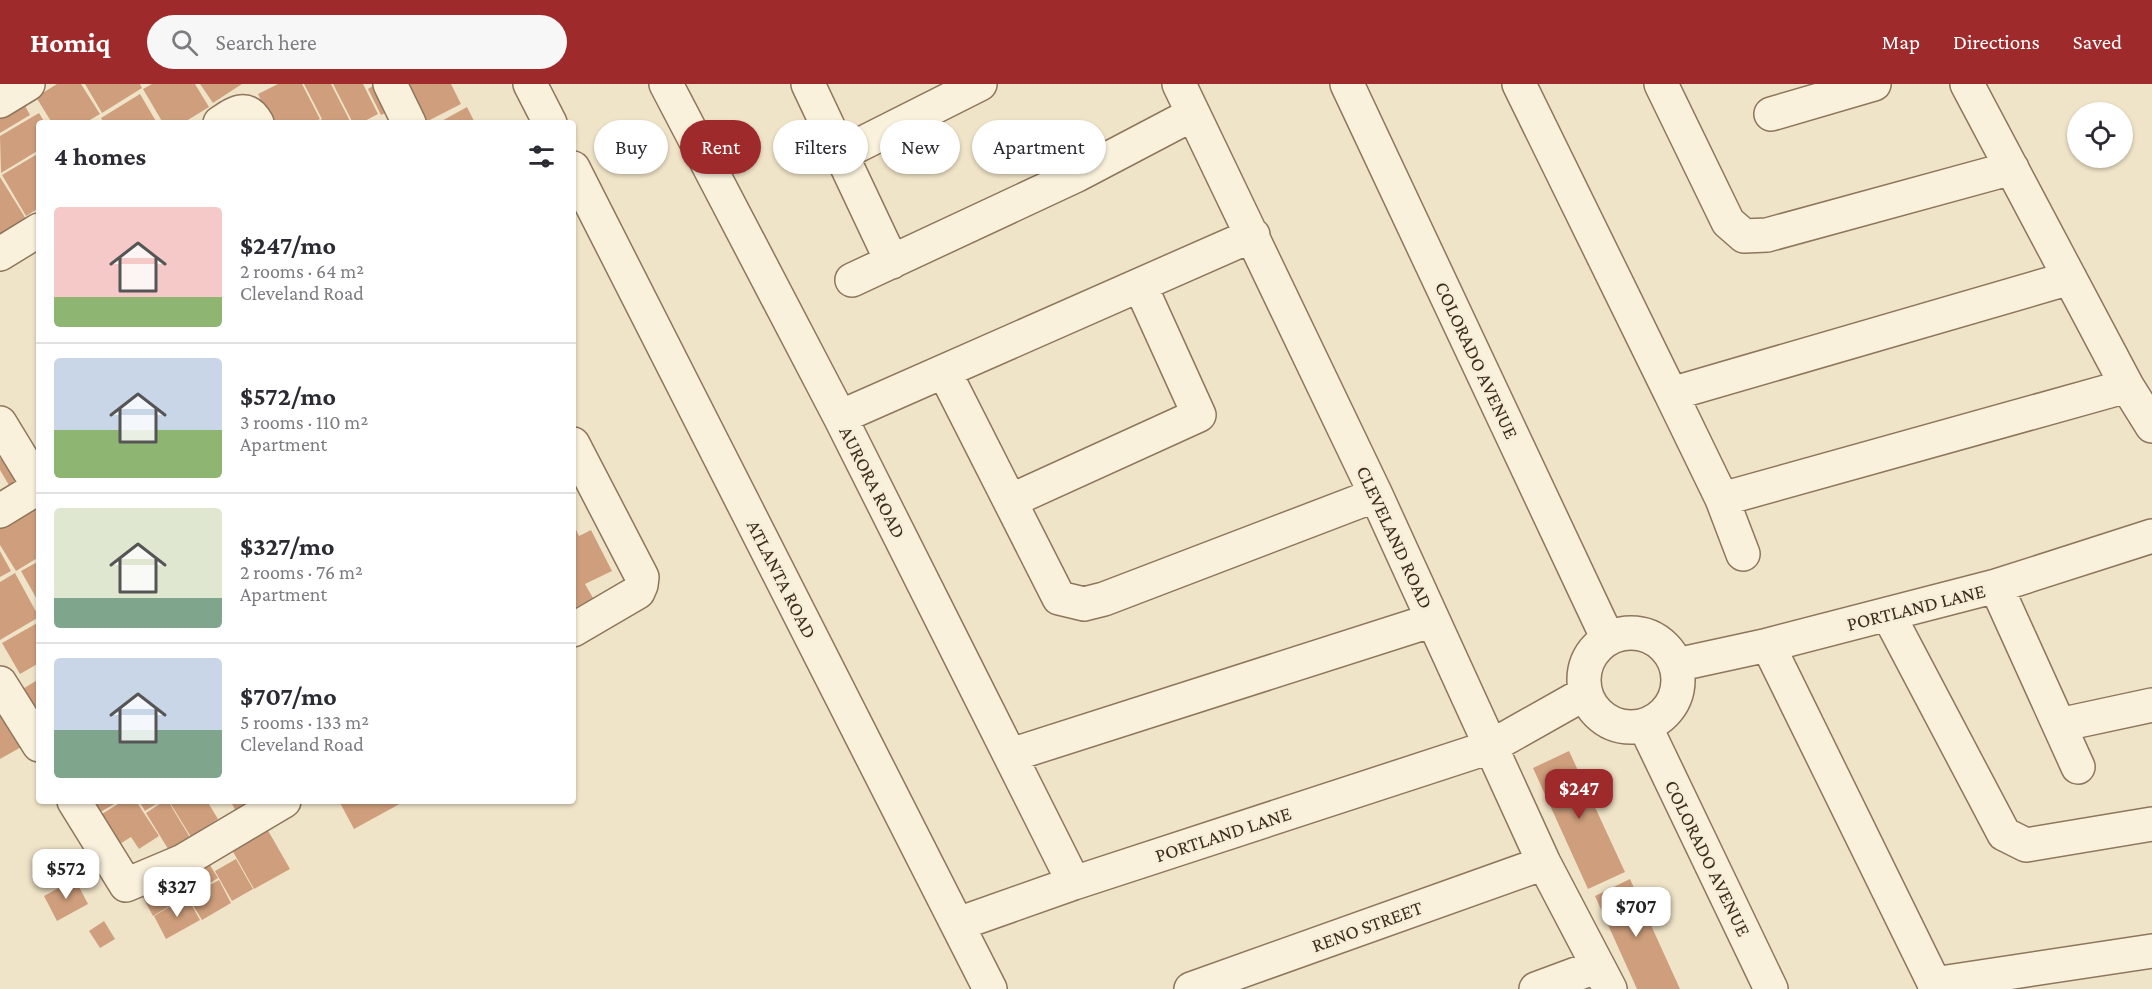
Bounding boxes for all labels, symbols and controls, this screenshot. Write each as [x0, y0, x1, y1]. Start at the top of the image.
search box [147, 15, 567, 69]
icon: search [168, 26, 201, 59]
text: Homiq [30, 27, 111, 58]
text: Search here [216, 30, 317, 55]
text: Map [1882, 30, 1920, 54]
text: Directions [1953, 30, 2040, 54]
text: Saved [2073, 30, 2122, 54]
map controls [2067, 102, 2133, 168]
button: locate [2067, 102, 2133, 168]
chip: Buy [594, 120, 668, 174]
chip: Rent [680, 120, 761, 174]
chip: Filters [773, 120, 868, 174]
chip: New [880, 120, 960, 174]
chip: Apartment [972, 120, 1106, 174]
icon: filters [525, 140, 558, 173]
text: 4 homes [54, 142, 146, 171]
icon: home [102, 231, 174, 303]
text: $247/mo [240, 231, 336, 260]
text: 2 rooms · 64 m² [240, 260, 364, 282]
street label: COLORADO AVENUE [1431, 278, 1523, 442]
text: Cleveland Road [240, 282, 364, 304]
icon: home [102, 382, 174, 454]
text: $572/mo [240, 382, 336, 411]
text: 3 rooms · 110 m² [240, 411, 368, 433]
street label: AURORA ROAD [835, 422, 911, 542]
text: Apartment [240, 433, 327, 455]
street label: CLEVELAND ROAD [1352, 462, 1438, 612]
street label: ATLANTA ROAD [743, 516, 821, 642]
icon: home [102, 532, 174, 604]
text: $327/mo [240, 532, 335, 561]
text: 2 rooms · 76 m² [240, 561, 363, 583]
street label: PORTLAND LANE [1845, 579, 1988, 635]
text: Apartment [240, 583, 327, 605]
icon: home [102, 682, 174, 754]
text: $707/mo [240, 682, 337, 711]
text: 5 rooms · 133 m² [240, 711, 369, 733]
text: Cleveland Road [240, 733, 364, 755]
pin: $247 [1543, 769, 1615, 820]
street label: COLORADO AVENUE [1661, 776, 1755, 940]
text: $247 [1559, 777, 1599, 799]
street label: PORTLAND LANE [1152, 802, 1294, 866]
pin: $572 [30, 849, 102, 900]
text: $572 [46, 857, 86, 879]
pin: $327 [141, 867, 213, 918]
text: $327 [158, 875, 196, 897]
pin: $707 [1600, 887, 1672, 938]
text: $707 [1616, 895, 1656, 917]
street label: RENO STREET [1309, 896, 1425, 956]

